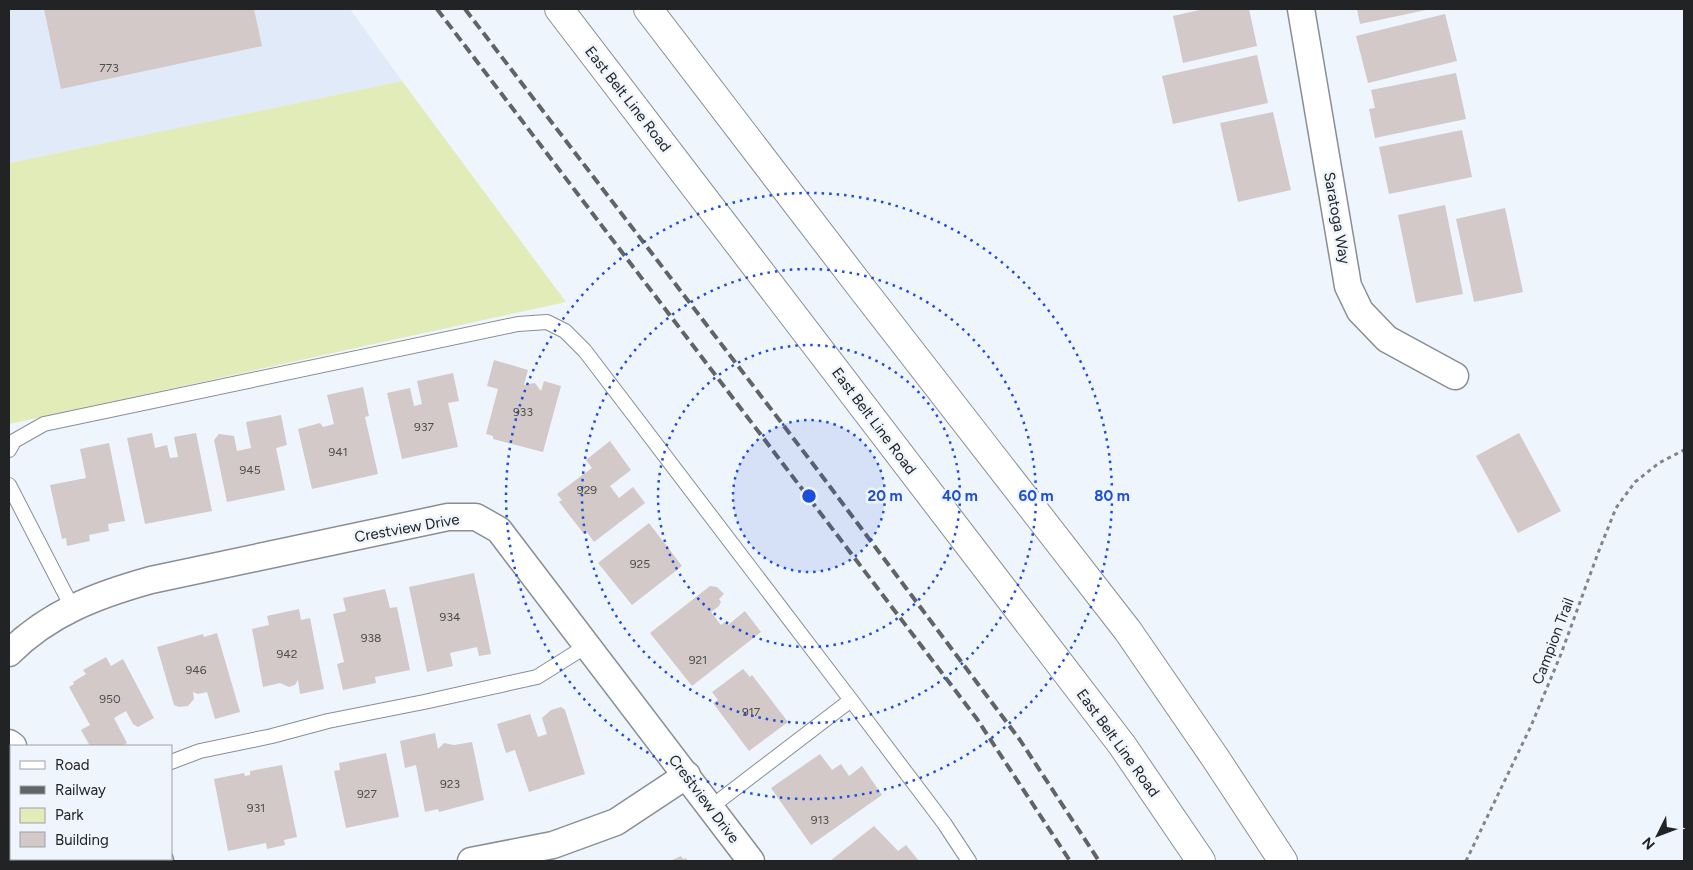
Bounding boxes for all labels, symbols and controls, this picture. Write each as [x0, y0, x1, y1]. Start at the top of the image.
street label: East Belt Line Road [581, 43, 675, 155]
house number: 773 [99, 61, 119, 75]
street label: Saratoga Way [1320, 170, 1354, 266]
street label: East Belt Line Road [828, 364, 920, 478]
house number: 933 [513, 405, 533, 419]
house number: 937 [414, 420, 434, 434]
house number: 941 [328, 445, 348, 459]
house number: 945 [239, 463, 261, 477]
house number: 929 [577, 483, 597, 497]
centre of rings [800, 487, 818, 505]
text: 20 m [867, 487, 903, 505]
text: 40 m [942, 487, 978, 505]
text: 60 m [1018, 487, 1054, 505]
text: 80 m [1094, 487, 1130, 505]
street label: Crestview Drive [353, 510, 461, 546]
house number: 925 [630, 557, 650, 571]
street label: Campion Trail [1528, 595, 1578, 687]
house number: 934 [440, 610, 461, 624]
house number: 938 [361, 631, 381, 645]
house number: 942 [277, 647, 297, 661]
house number: 921 [689, 653, 707, 667]
house number: 946 [185, 663, 207, 677]
street label: East Belt Line Road [1073, 686, 1163, 800]
house number: 950 [99, 692, 121, 706]
house number: 917 [742, 705, 761, 719]
legend [10, 745, 172, 860]
street label: Crestview Drive [665, 751, 743, 847]
text: Road [55, 756, 90, 774]
house number: 923 [440, 777, 460, 791]
text: Railway [55, 781, 106, 799]
house number: 927 [357, 787, 378, 801]
house number: 931 [247, 801, 265, 815]
text: Park [55, 806, 84, 824]
north arrow [1633, 810, 1683, 860]
house number: 913 [811, 813, 829, 827]
text: Building [55, 831, 109, 849]
text: N [1639, 834, 1659, 853]

